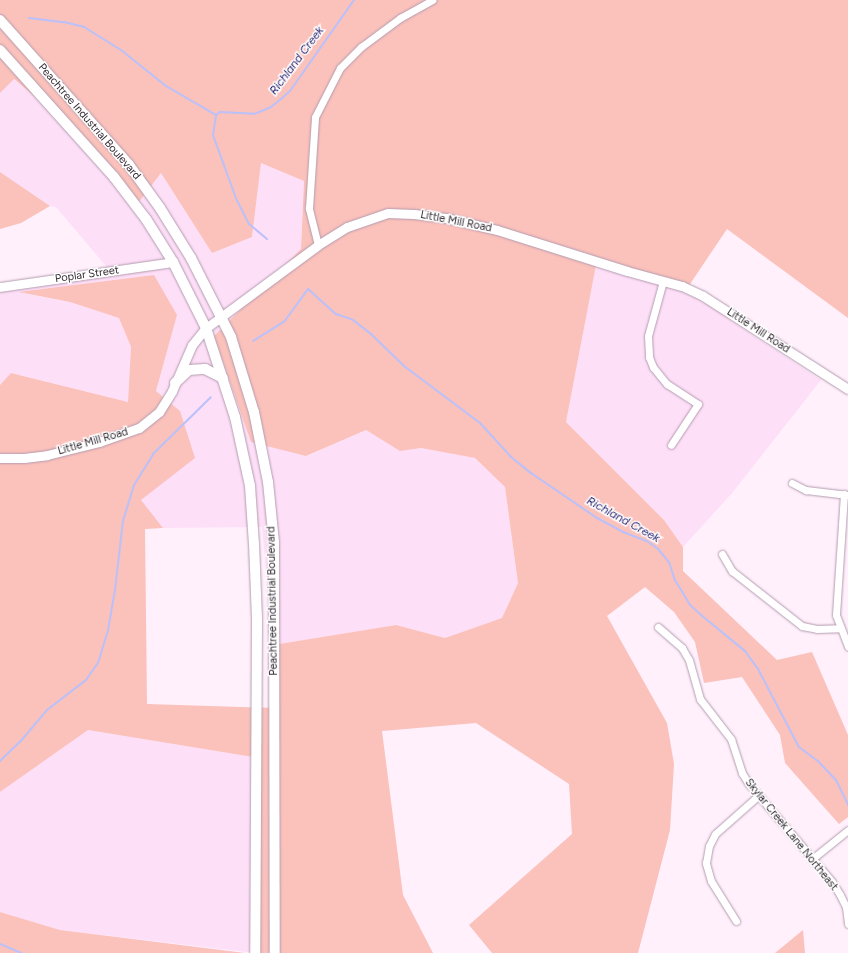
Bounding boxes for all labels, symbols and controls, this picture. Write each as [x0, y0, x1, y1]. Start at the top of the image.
water label: Richland Creek [267, 24, 327, 98]
street label: Peachtree Industrial Boulevard [35, 61, 143, 183]
street label: Little Mill Road [419, 209, 493, 235]
street label: Poplar Street [54, 264, 120, 286]
street label: Little Mill Road [724, 306, 792, 356]
street label: Little Mill Road [56, 426, 130, 458]
water label: Richland Creek [584, 494, 662, 546]
street label: Peachtree Industrial Boulevard [265, 526, 281, 676]
street label: Skylar Creek Lane Northeast [742, 776, 840, 894]

